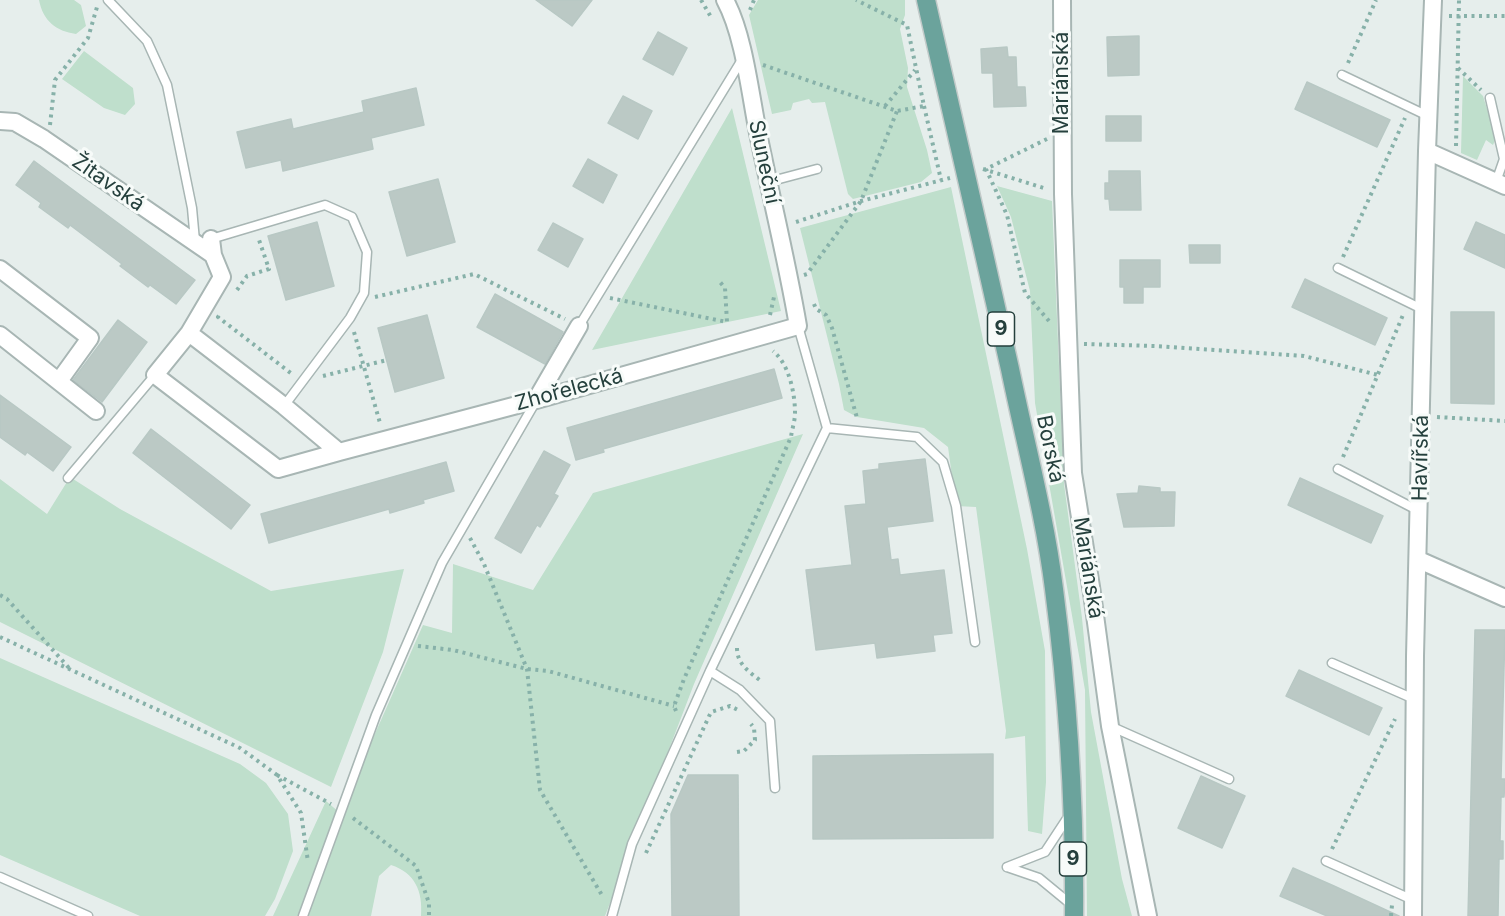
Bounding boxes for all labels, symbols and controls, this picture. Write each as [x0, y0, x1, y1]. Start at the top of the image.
street label: Mariánská [1049, 32, 1075, 134]
street label: Sluneční [743, 118, 785, 206]
street label: Žitavská [67, 149, 149, 217]
road number: 9 [988, 312, 1014, 346]
street label: Zhořelecká [512, 364, 626, 416]
street label: Borská [1031, 413, 1069, 485]
street label: Havířská [1408, 415, 1434, 501]
street label: Mariánská [1068, 515, 1108, 621]
road number: 9 [1060, 842, 1086, 876]

